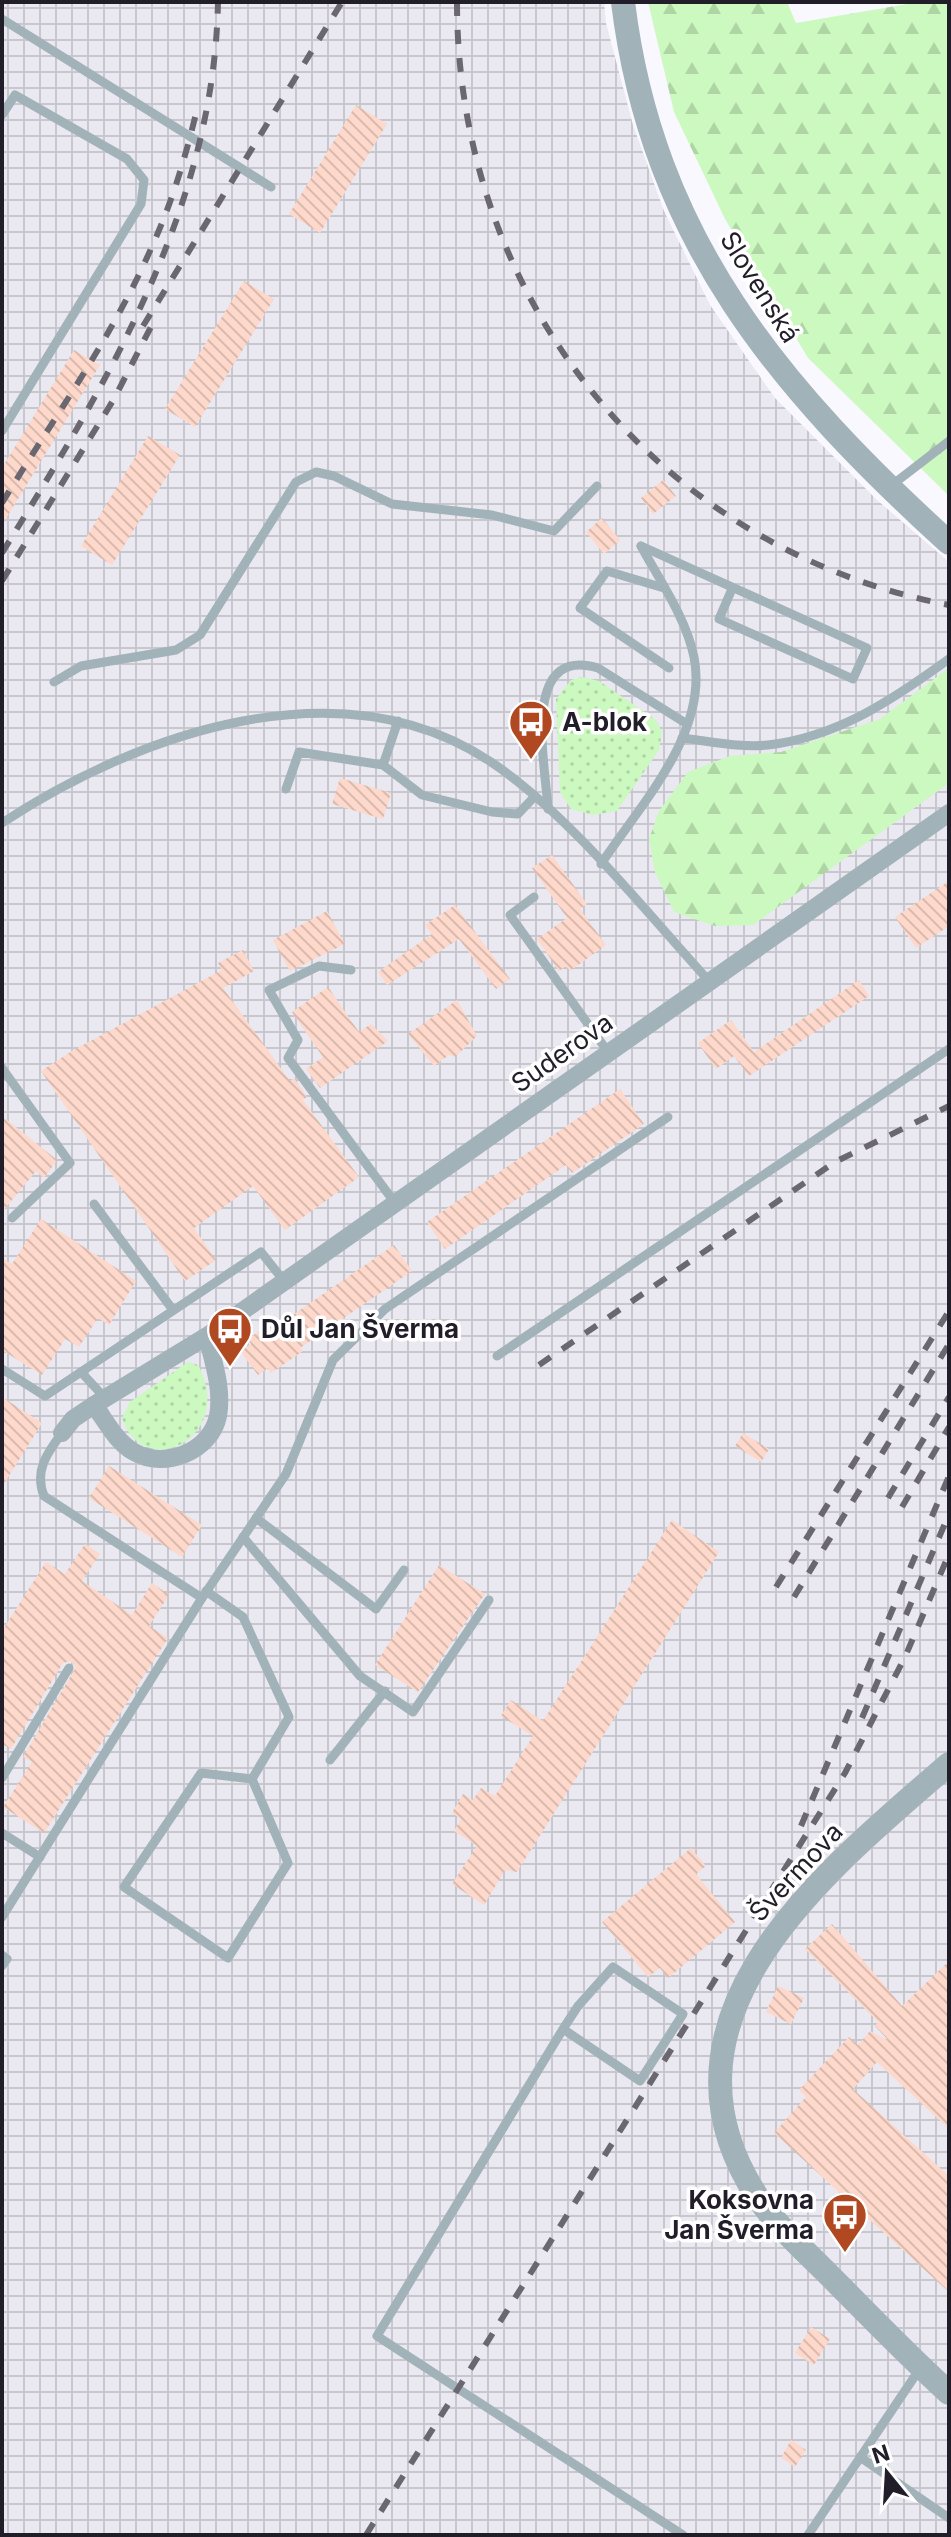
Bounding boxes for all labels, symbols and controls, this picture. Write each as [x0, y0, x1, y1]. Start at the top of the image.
street label: Slovenská [714, 225, 807, 348]
bus stop icon: A-blok [507, 698, 555, 761]
place label: A-blok [562, 706, 647, 737]
street label: Suderova [505, 1006, 618, 1099]
bus stop icon: Důl Jan Šverma [206, 1305, 254, 1368]
place label: Důl Jan Šverma [261, 1313, 459, 1344]
street label: Švermova [742, 1816, 849, 1927]
place label: Koksovna Jan Šverma [664, 2184, 814, 2245]
bus stop icon: Koksovna Jan Šverma [821, 2191, 869, 2254]
north arrow [847, 2433, 927, 2513]
text: N [869, 2439, 893, 2469]

